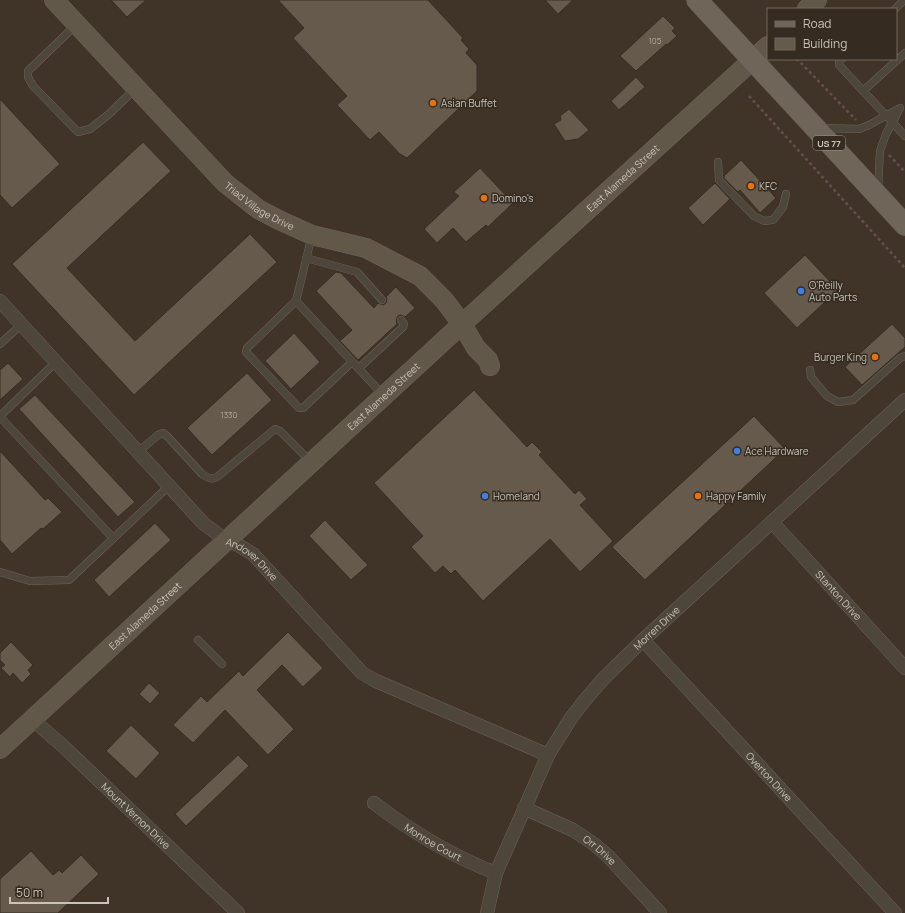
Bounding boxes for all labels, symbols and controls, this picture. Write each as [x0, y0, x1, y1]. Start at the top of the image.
legend [767, 8, 897, 60]
text: Road [803, 15, 831, 32]
house number: 105 [649, 35, 662, 46]
text: Building [803, 35, 847, 52]
place label: Asian Buffet [441, 96, 497, 110]
marker: Asian Buffet [428, 98, 438, 108]
road number: US 77 [813, 136, 845, 150]
street label: East Alameda Street [583, 141, 662, 215]
street label: Triad Village Drive [222, 178, 297, 233]
place label: KFC [759, 179, 777, 193]
marker: KFC [746, 181, 756, 191]
place label: Domino's [492, 191, 534, 205]
marker: Domino's [479, 193, 489, 203]
place label: O'Reilly Auto Parts [809, 278, 857, 304]
marker: O'Reilly Auto Parts [796, 286, 806, 296]
place label: Burger King [814, 350, 867, 364]
marker: Burger King [870, 352, 880, 362]
street label: East Alameda Street [344, 359, 423, 433]
house number: 1330 [221, 409, 238, 420]
place label: Ace Hardware [745, 444, 809, 458]
marker: Ace Hardware [732, 446, 742, 456]
place label: Homeland [493, 489, 540, 503]
place label: Happy Family [706, 489, 767, 503]
marker: Homeland [480, 491, 490, 501]
marker: Happy Family [693, 491, 703, 501]
street label: Andover Drive [224, 534, 281, 584]
street label: Stanton Drive [812, 567, 865, 623]
street label: East Alameda Street [106, 579, 184, 653]
street label: Morren Drive [630, 603, 683, 653]
street label: Overton Drive [743, 749, 796, 805]
street label: Mount Vernon Drive [98, 779, 174, 852]
street label: Monroe Court [402, 820, 464, 864]
street label: Orr Drive [580, 832, 620, 868]
scale bar [10, 879, 108, 905]
text: 50 m [16, 884, 43, 901]

